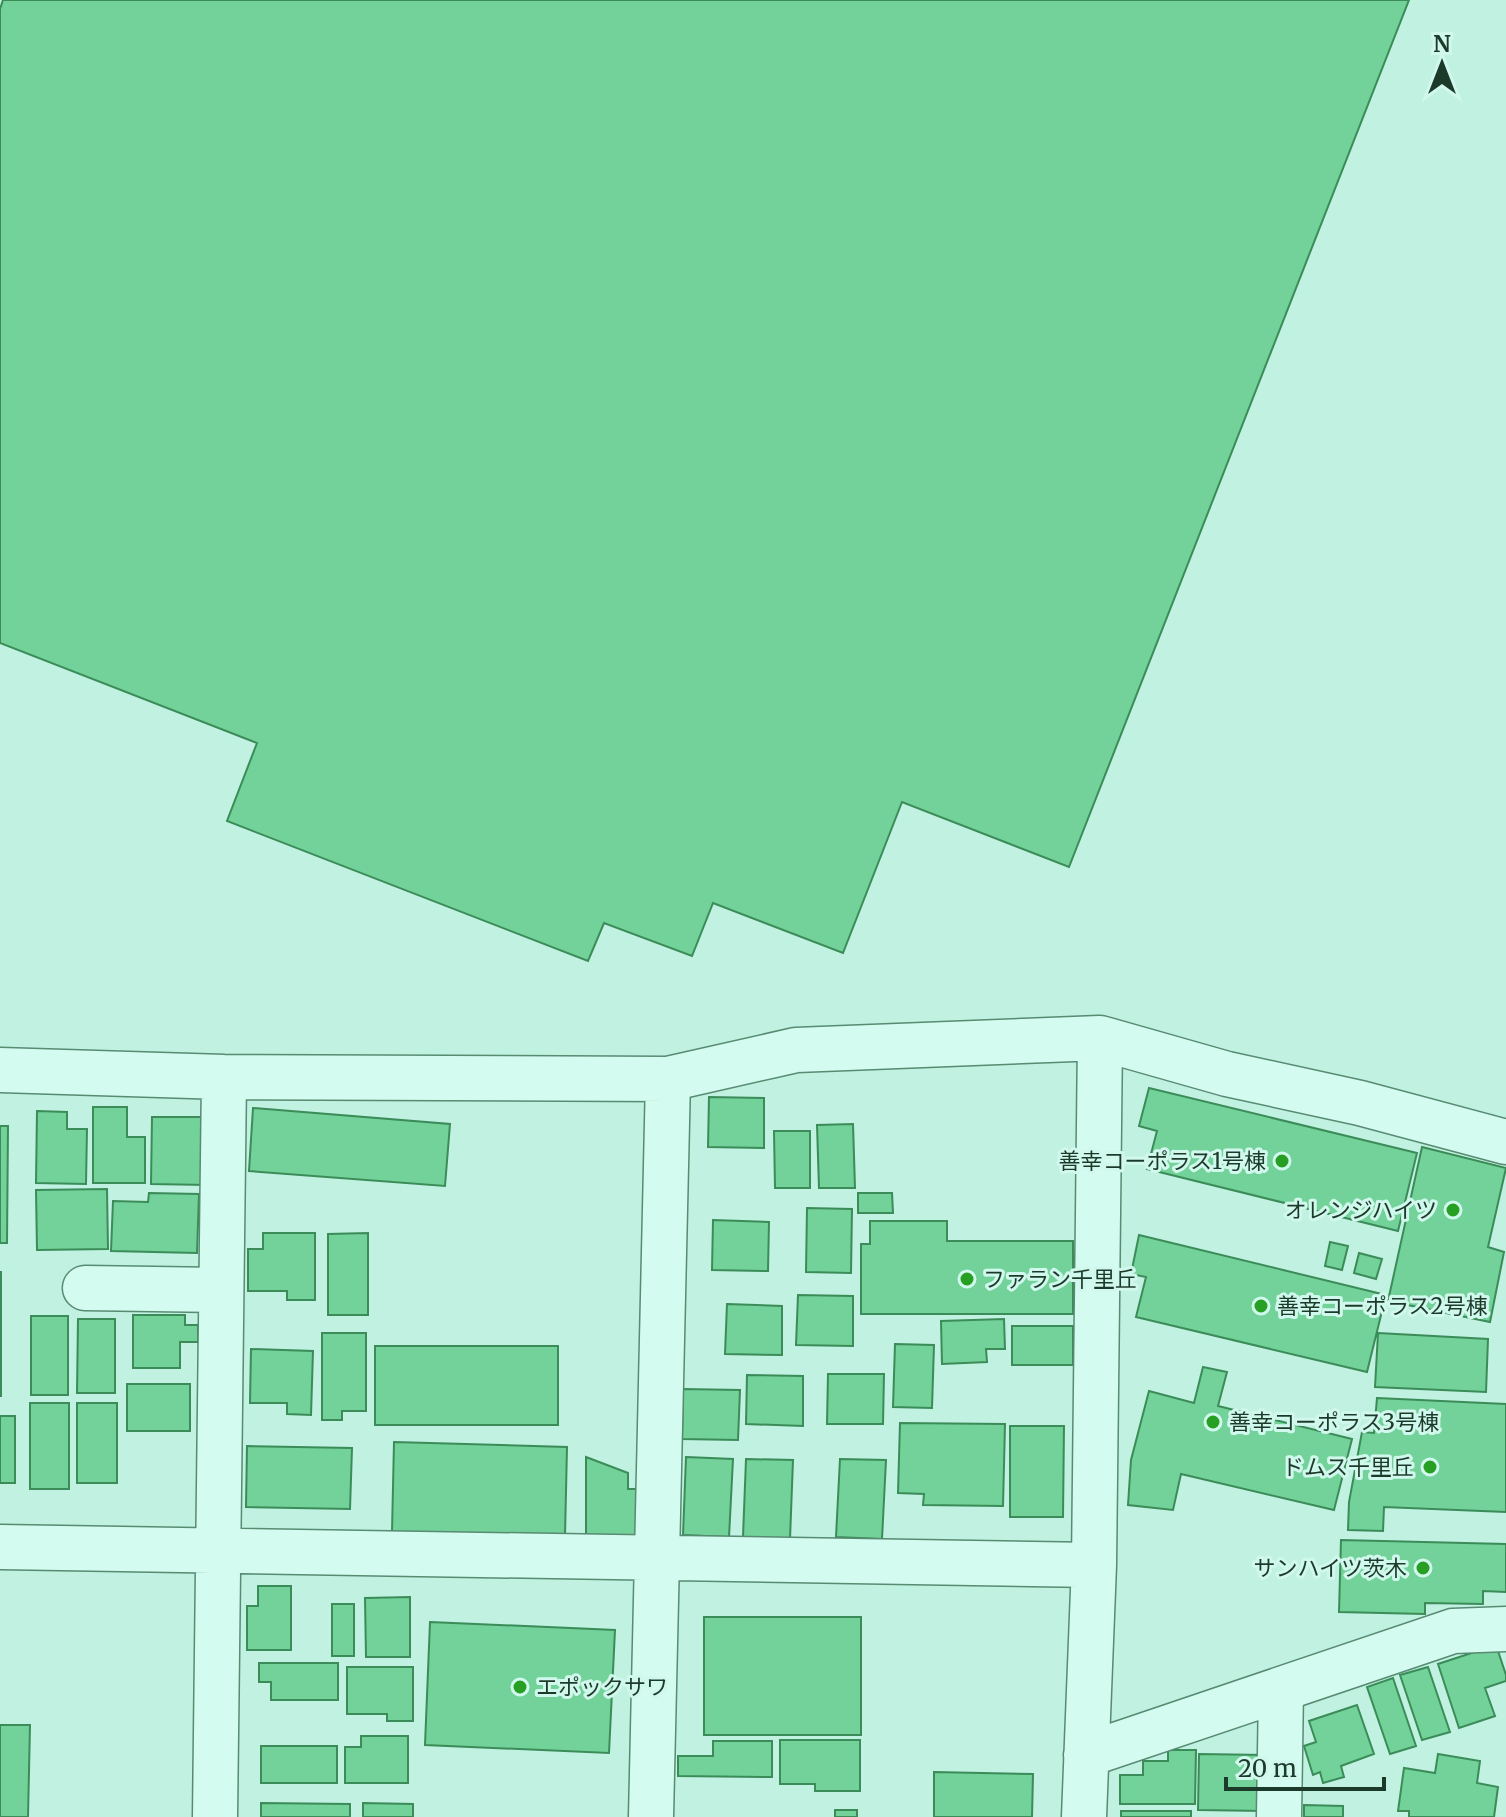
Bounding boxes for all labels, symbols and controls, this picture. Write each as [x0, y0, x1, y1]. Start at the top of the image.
north arrow [1402, 24, 1482, 104]
text: N [1433, 30, 1451, 58]
place label: 善幸コーポラス1号棟 [1058, 1147, 1266, 1175]
marker: 善幸コーポラス1号棟 [1273, 1152, 1291, 1170]
place label: オレンジハイツ [1285, 1196, 1437, 1224]
marker: オレンジハイツ [1444, 1201, 1462, 1219]
place label: ファラン千里丘 [983, 1265, 1137, 1293]
marker: ファラン千里丘 [958, 1270, 976, 1288]
place label: 善幸コーポラス2号棟 [1277, 1292, 1488, 1320]
marker: 善幸コーポラス2号棟 [1252, 1297, 1270, 1315]
place label: 善幸コーポラス3号棟 [1229, 1408, 1439, 1436]
marker: 善幸コーポラス3号棟 [1204, 1413, 1222, 1431]
place label: ドムス千里丘 [1282, 1453, 1414, 1481]
marker: ドムス千里丘 [1421, 1458, 1439, 1476]
place label: サンハイツ茨木 [1253, 1554, 1407, 1582]
marker: サンハイツ茨木 [1414, 1559, 1432, 1577]
place label: エポックサワ [536, 1673, 668, 1701]
marker: エポックサワ [511, 1678, 529, 1696]
scale bar [1226, 1741, 1384, 1791]
text: 20 m [1238, 1753, 1297, 1784]

